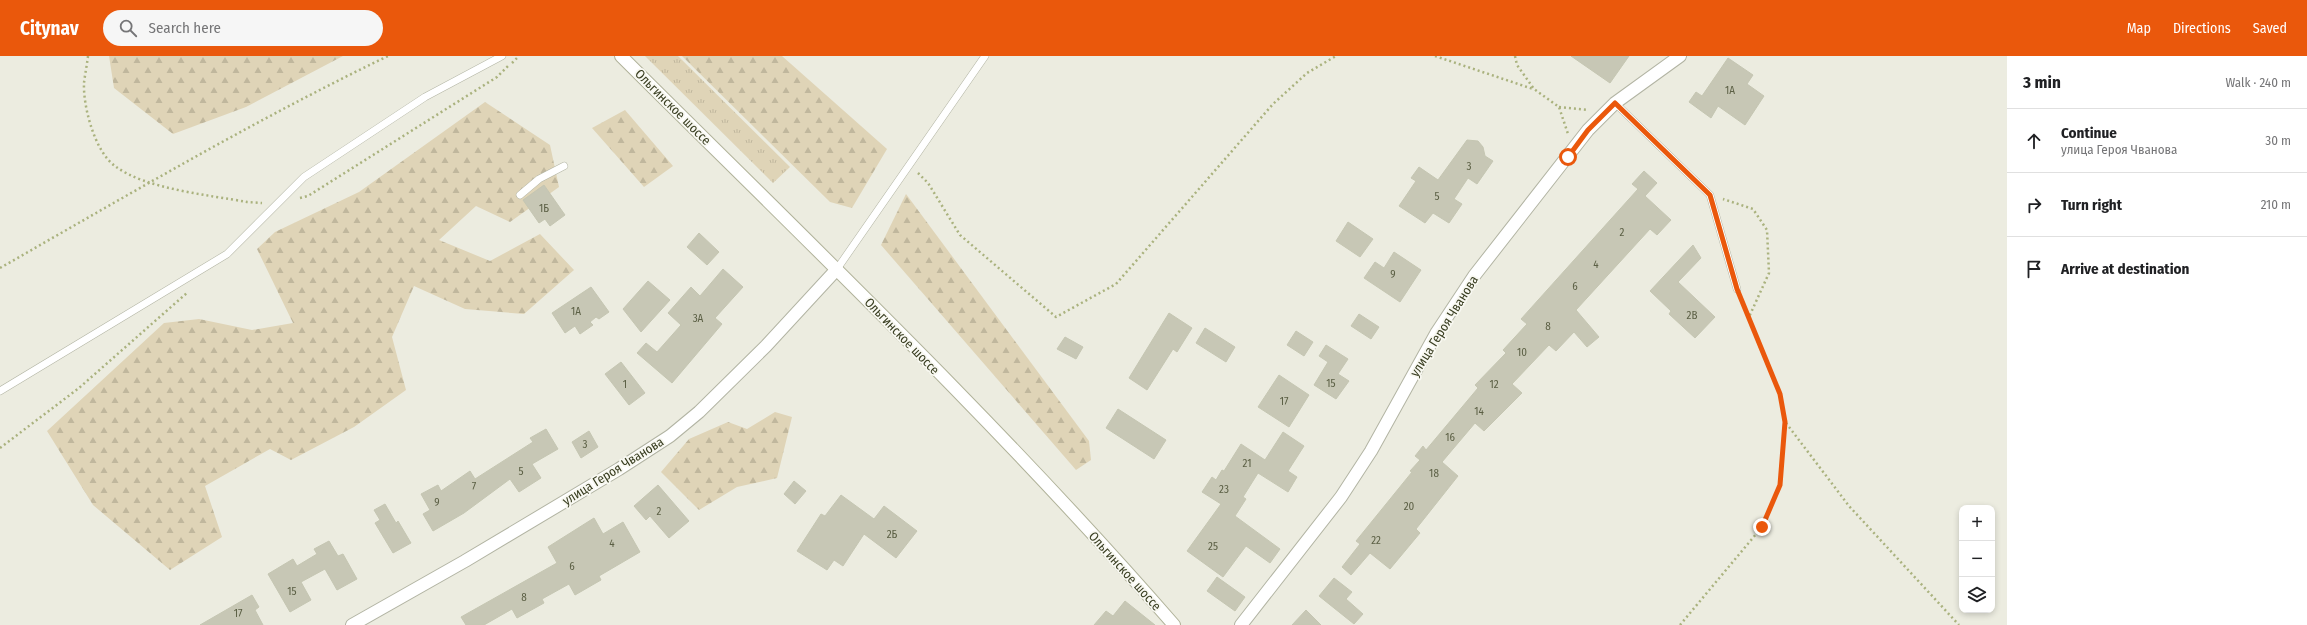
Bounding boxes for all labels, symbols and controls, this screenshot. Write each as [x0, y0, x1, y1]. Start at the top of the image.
search box [103, 10, 383, 46]
text: Citynav [20, 17, 79, 40]
icon: search [117, 17, 139, 39]
text: Search here [149, 19, 221, 37]
text: Map [2127, 20, 2151, 37]
text: Directions [2173, 20, 2231, 37]
text: Saved [2253, 20, 2287, 37]
street label: Ольгинское шоссе [632, 66, 714, 148]
text: 3 min [2023, 72, 2061, 93]
text: Walk · 240 m [2225, 75, 2291, 90]
house number: 1А [1725, 84, 1735, 97]
text: Continue [2061, 124, 2117, 142]
icon: ahead [2023, 130, 2045, 152]
text: 30 m [2265, 133, 2291, 148]
text: улица Героя Чванова [2061, 142, 2177, 157]
route start [1559, 148, 1577, 166]
house number: 3 [1467, 160, 1472, 173]
house number: 5 [1434, 190, 1440, 203]
icon: right [2023, 194, 2045, 216]
text: Turn right [2061, 196, 2122, 214]
text: 210 m [2261, 197, 2291, 212]
house number: 1Б [539, 202, 549, 215]
house number: 2 [1620, 226, 1625, 239]
house number: 4 [1593, 258, 1599, 271]
icon: arrive [2023, 258, 2045, 280]
text: Arrive at destination [2061, 260, 2189, 278]
house number: 9 [1390, 268, 1396, 281]
street label: улица Героя Чванова [1407, 273, 1481, 379]
house number: 6 [1572, 280, 1578, 293]
street label: Ольгинское шоссе [862, 295, 942, 377]
house number: 1А [571, 305, 581, 318]
house number: 2В [1687, 309, 1697, 322]
house number: 3А [693, 312, 704, 325]
house number: 8 [1545, 320, 1551, 333]
house number: 10 [1517, 346, 1527, 359]
house number: 15 [1326, 377, 1336, 390]
house number: 1 [623, 378, 627, 391]
house number: 12 [1489, 378, 1499, 391]
house number: 17 [1280, 395, 1289, 408]
house number: 14 [1474, 405, 1484, 418]
house number: 16 [1445, 431, 1455, 444]
street label: улица Героя Чванова [560, 434, 666, 508]
house number: 3 [583, 438, 588, 451]
house number: 21 [1243, 457, 1251, 470]
house number: 5 [518, 465, 524, 478]
house number: 18 [1429, 467, 1439, 480]
house number: 7 [472, 480, 477, 493]
house number: 23 [1219, 483, 1229, 496]
house number: 9 [434, 496, 440, 509]
house number: 20 [1404, 500, 1415, 513]
house number: 2 [657, 505, 662, 518]
map controls [1959, 505, 1995, 613]
button: + [1959, 505, 1995, 541]
route end [1753, 518, 1771, 536]
house number: 2Б [887, 528, 898, 541]
street label: Ольгинское шоссе [1086, 529, 1164, 613]
house number: 22 [1371, 534, 1381, 547]
house number: 4 [609, 537, 615, 550]
house number: 25 [1208, 540, 1218, 553]
button: − [1959, 541, 1995, 577]
house number: 6 [569, 560, 575, 573]
button: layers [1959, 577, 1995, 613]
house number: 15 [287, 585, 297, 598]
house number: 8 [521, 591, 527, 604]
house number: 17 [234, 607, 243, 620]

